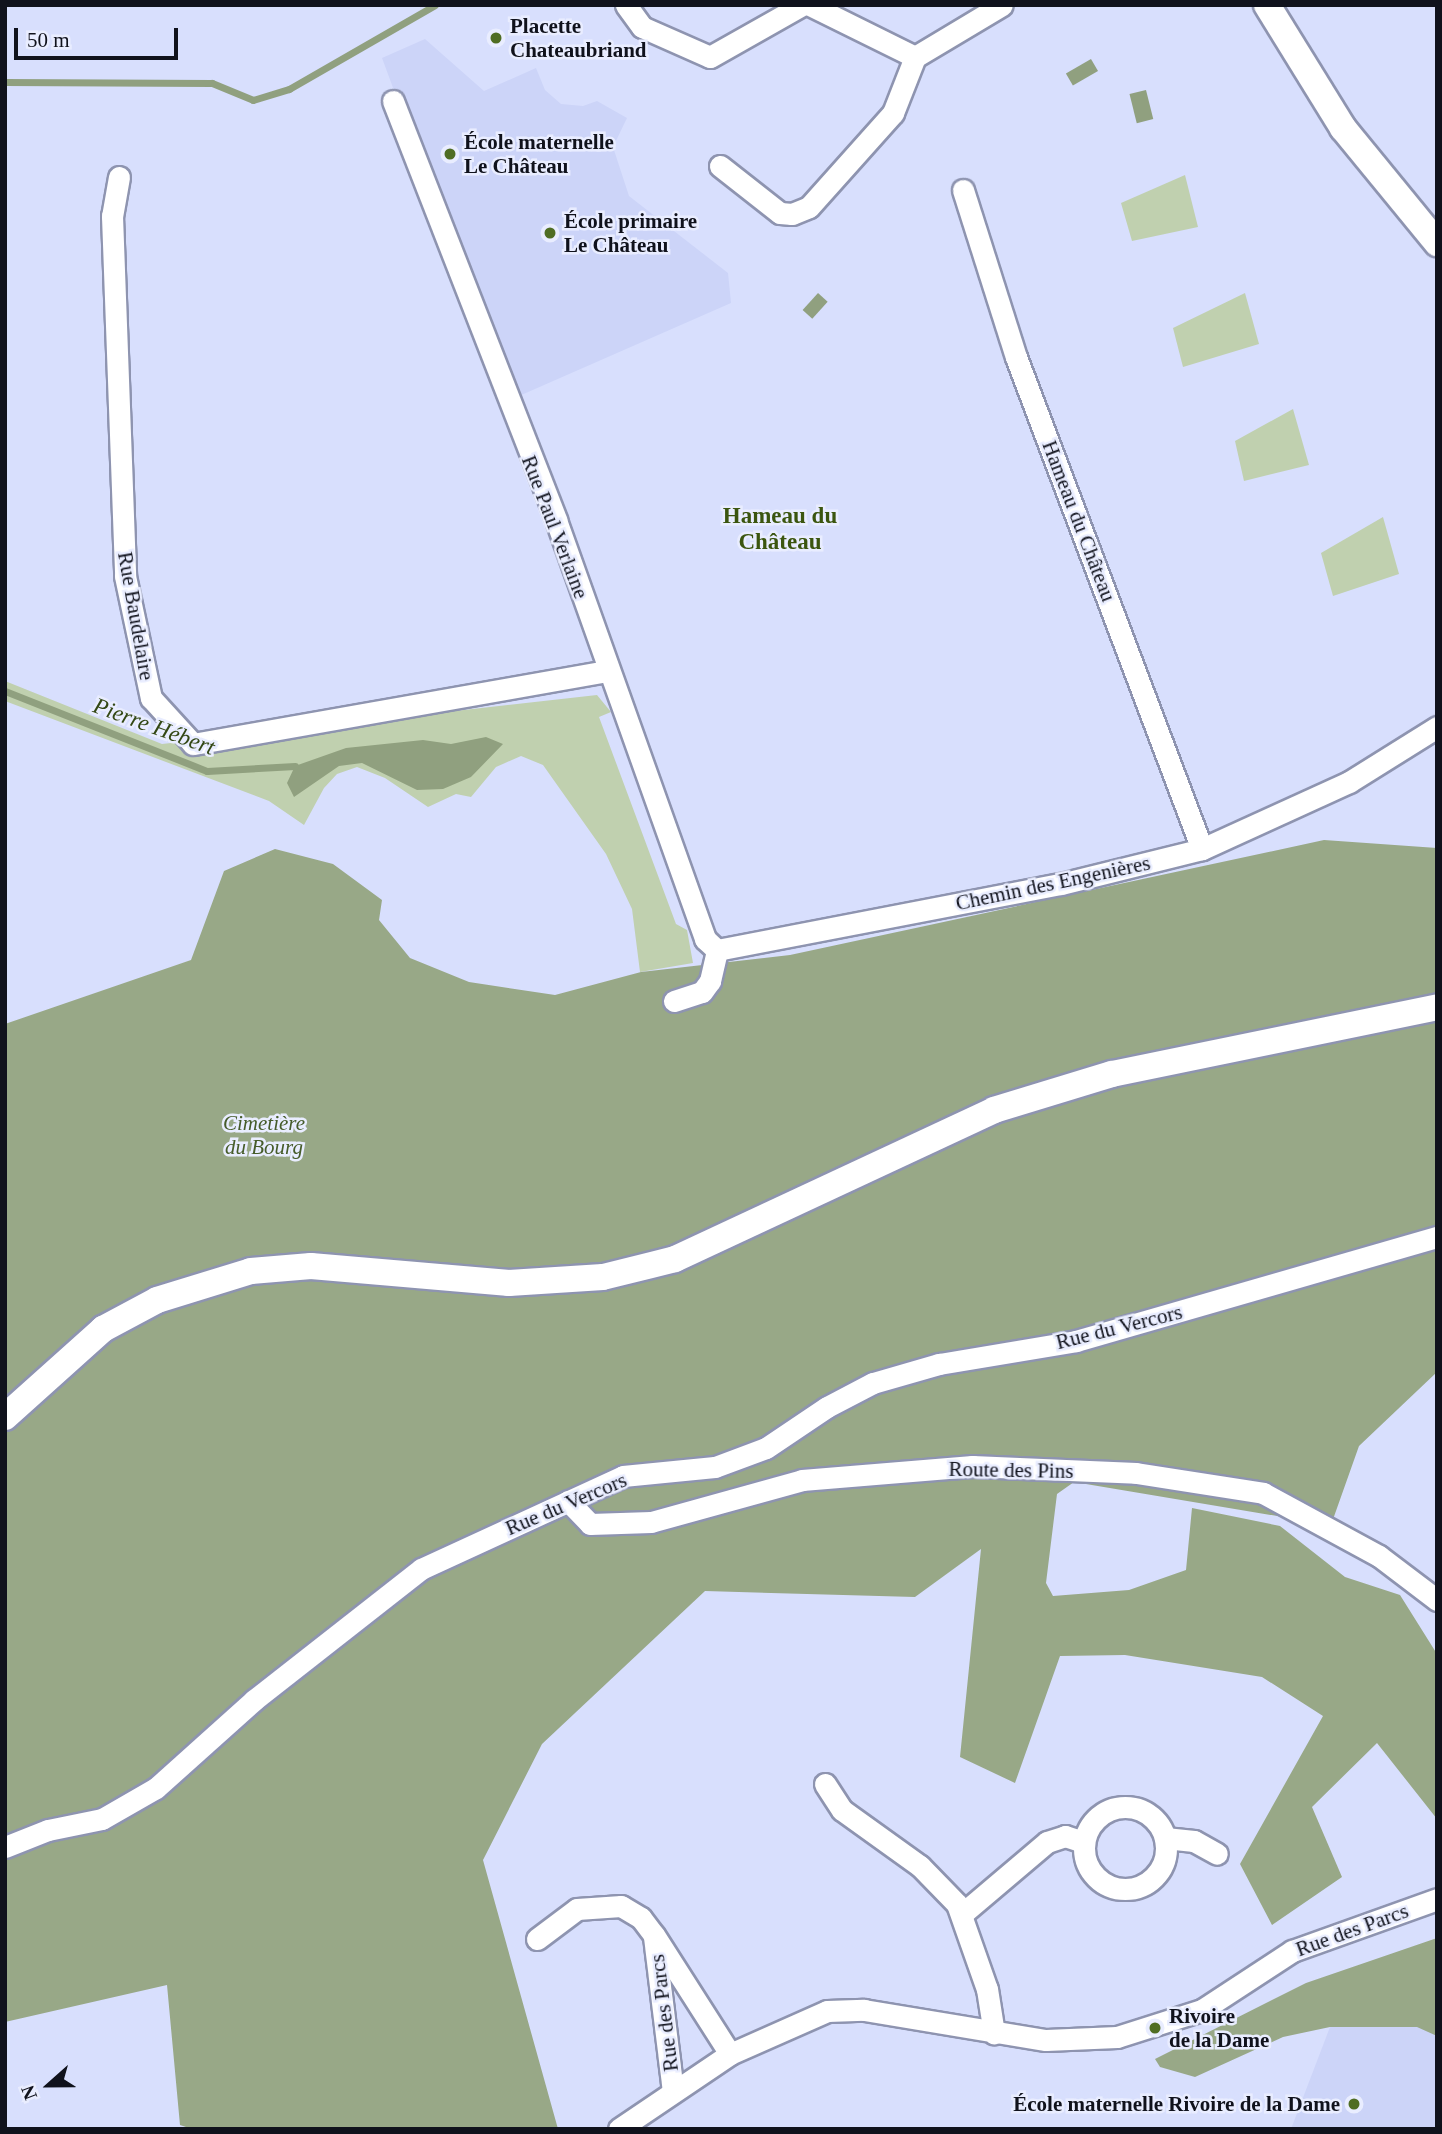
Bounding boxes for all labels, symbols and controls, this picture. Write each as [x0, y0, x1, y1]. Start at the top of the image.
place label: Placette Chateaubriand [510, 13, 647, 63]
scale bar [18, 14, 182, 58]
text: 50 m [27, 28, 70, 52]
marker: Placette Chateaubriand [488, 30, 504, 46]
place label: École maternelle Le Château [464, 129, 614, 179]
marker: École maternelle Le Château [442, 146, 458, 162]
place label: École primaire Le Château [564, 208, 697, 258]
marker: École primaire Le Château [542, 225, 558, 241]
street label: Hameau du Château [1037, 437, 1121, 605]
street label: Rue Paul Verlaine [516, 452, 594, 602]
district label: Hameau du Château [723, 502, 837, 556]
street label: Rue Baudelaire [112, 550, 160, 682]
water label: Pierre Hébert [89, 692, 219, 762]
street label: Chemin des Engenières [953, 850, 1153, 916]
park label: Cimetière du Bourg [223, 1110, 305, 1160]
street label: Rue du Vercors [1053, 1299, 1185, 1355]
street label: Route des Pins [948, 1456, 1074, 1484]
street label: Rue du Vercors [501, 1467, 631, 1541]
street label: Rue des Parcs [1292, 1898, 1412, 1962]
street label: Rue des Parcs [644, 1953, 684, 2073]
place label: Rivoire de la Dame [1169, 2003, 1269, 2053]
marker: Rivoire de la Dame [1147, 2020, 1163, 2036]
north arrow [14, 2050, 84, 2120]
text: N [17, 2083, 41, 2103]
place label: École maternelle Rivoire de la Dame [1013, 2091, 1340, 2117]
marker: École maternelle Rivoire de la Dame [1346, 2096, 1362, 2112]

